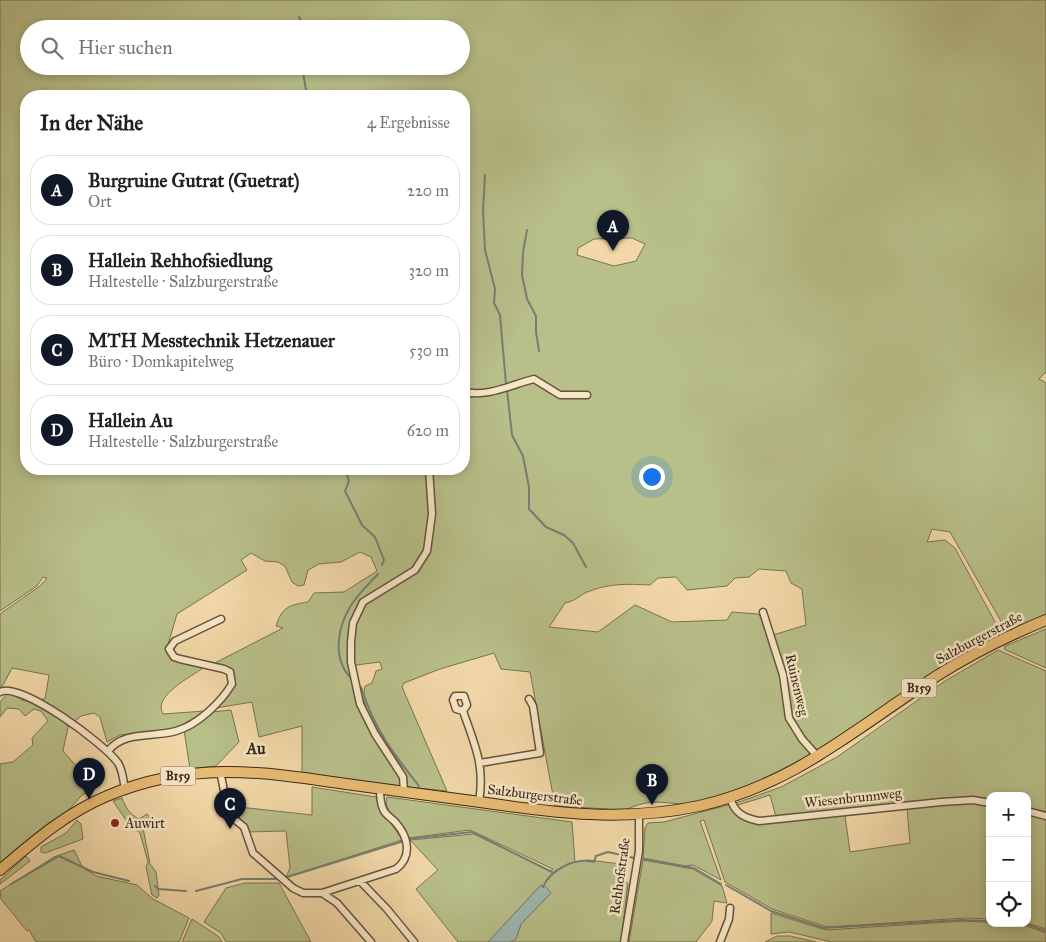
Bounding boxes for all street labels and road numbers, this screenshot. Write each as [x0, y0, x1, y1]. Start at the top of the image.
street label: Salzburgerstraße [933, 608, 1025, 668]
street label: Ruinenweg [782, 652, 813, 718]
road number: B159 [902, 678, 936, 698]
road number: B159 [160, 766, 196, 786]
street label: Salzburgerstraße [487, 781, 584, 809]
street label: Wiesenbrunnweg [804, 784, 903, 812]
street label: Rehhofstraße [606, 836, 634, 915]

